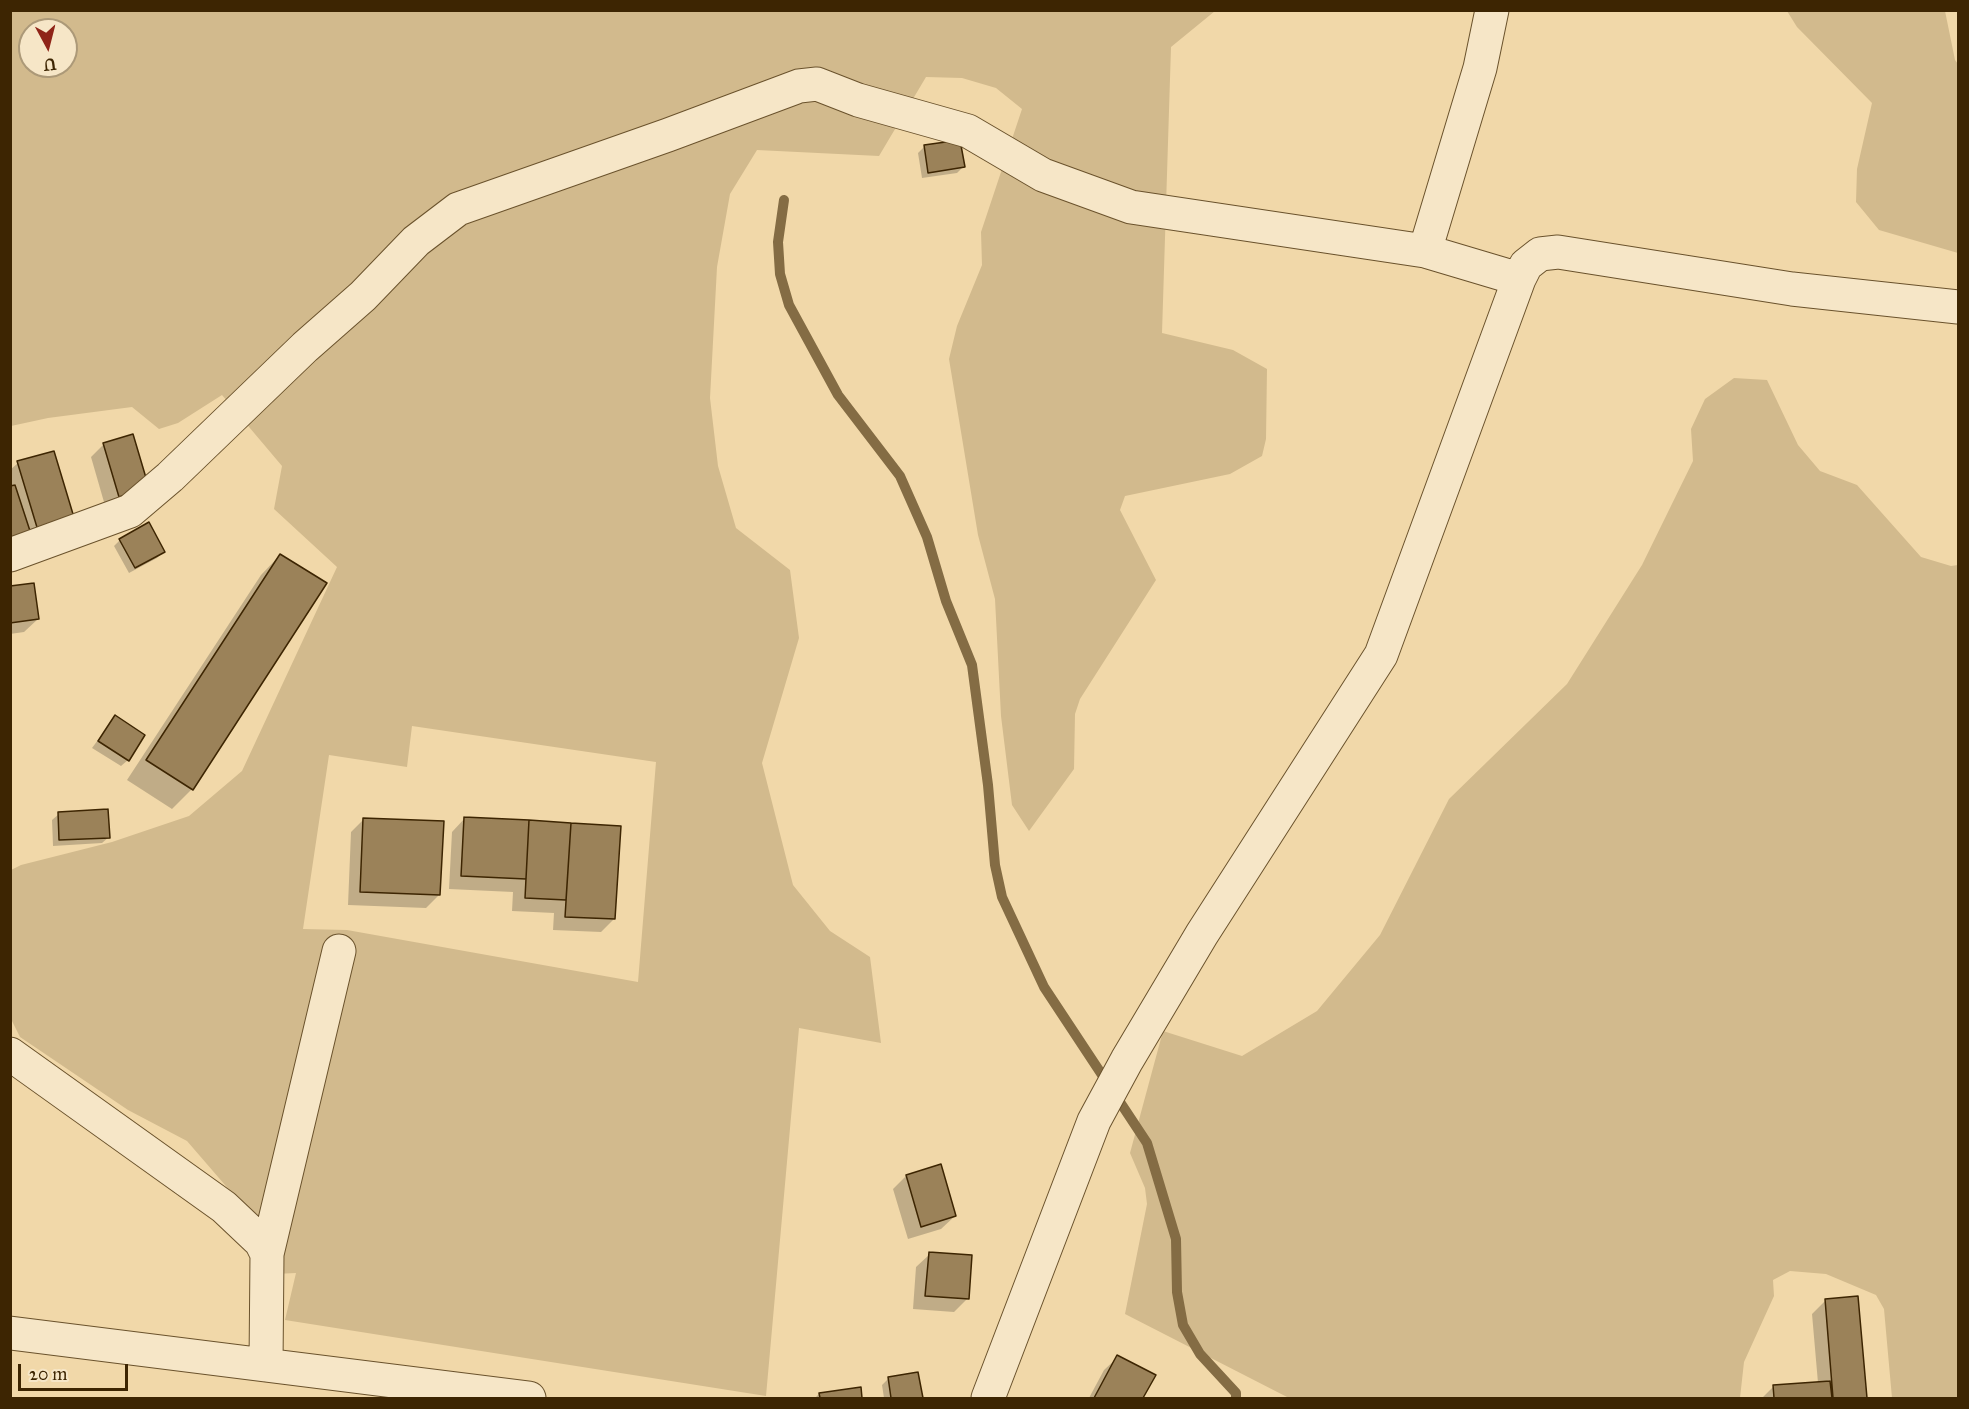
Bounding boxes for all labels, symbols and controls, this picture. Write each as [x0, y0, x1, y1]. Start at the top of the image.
north arrow [18, 18, 78, 78]
text: U [43, 54, 57, 75]
scale bar [21, 1352, 130, 1390]
text: 20 m [29, 1363, 67, 1385]

